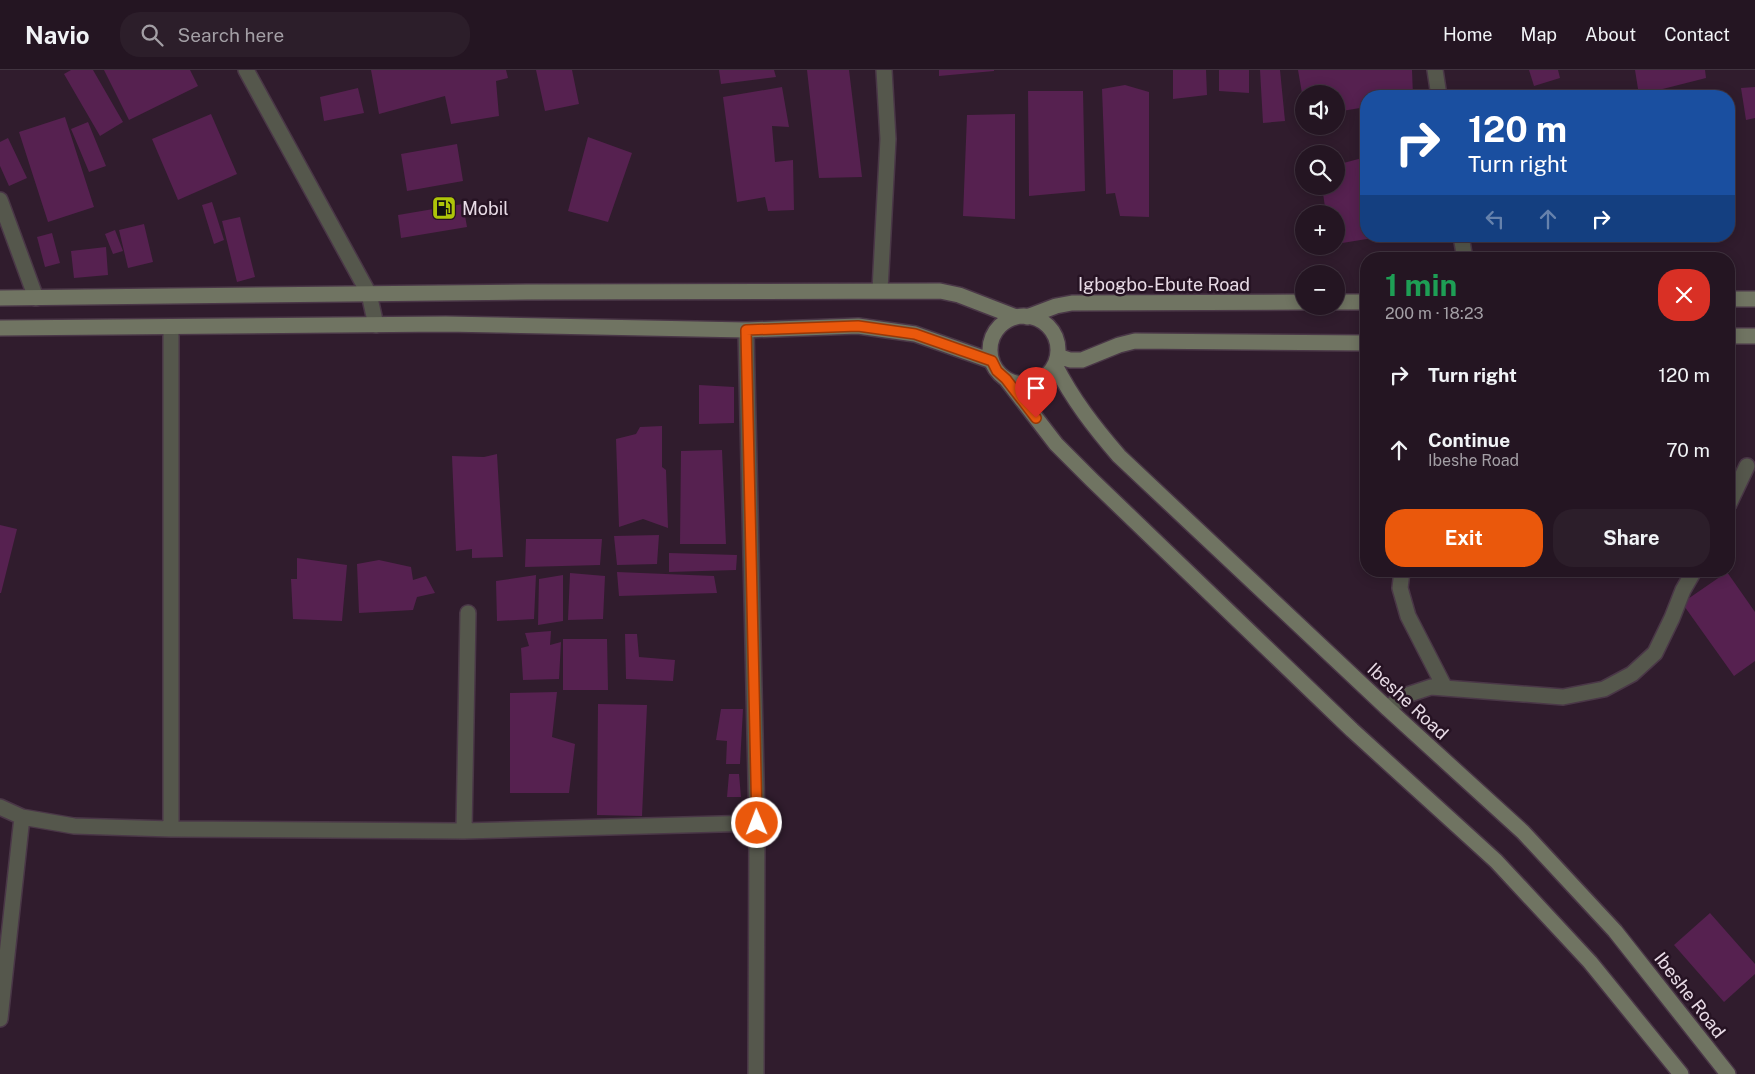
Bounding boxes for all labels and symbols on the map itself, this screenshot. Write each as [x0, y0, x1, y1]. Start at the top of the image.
fuel station icon: Mobil [431, 195, 457, 221]
place label: Mobil [462, 198, 509, 219]
street label: Igbogbo-Ebute Road [1078, 274, 1250, 295]
pin [1015, 367, 1057, 418]
street label: Ibeshe Road [1363, 658, 1453, 744]
position arrow [730, 796, 782, 848]
street label: Ibeshe Road [1650, 948, 1730, 1042]

